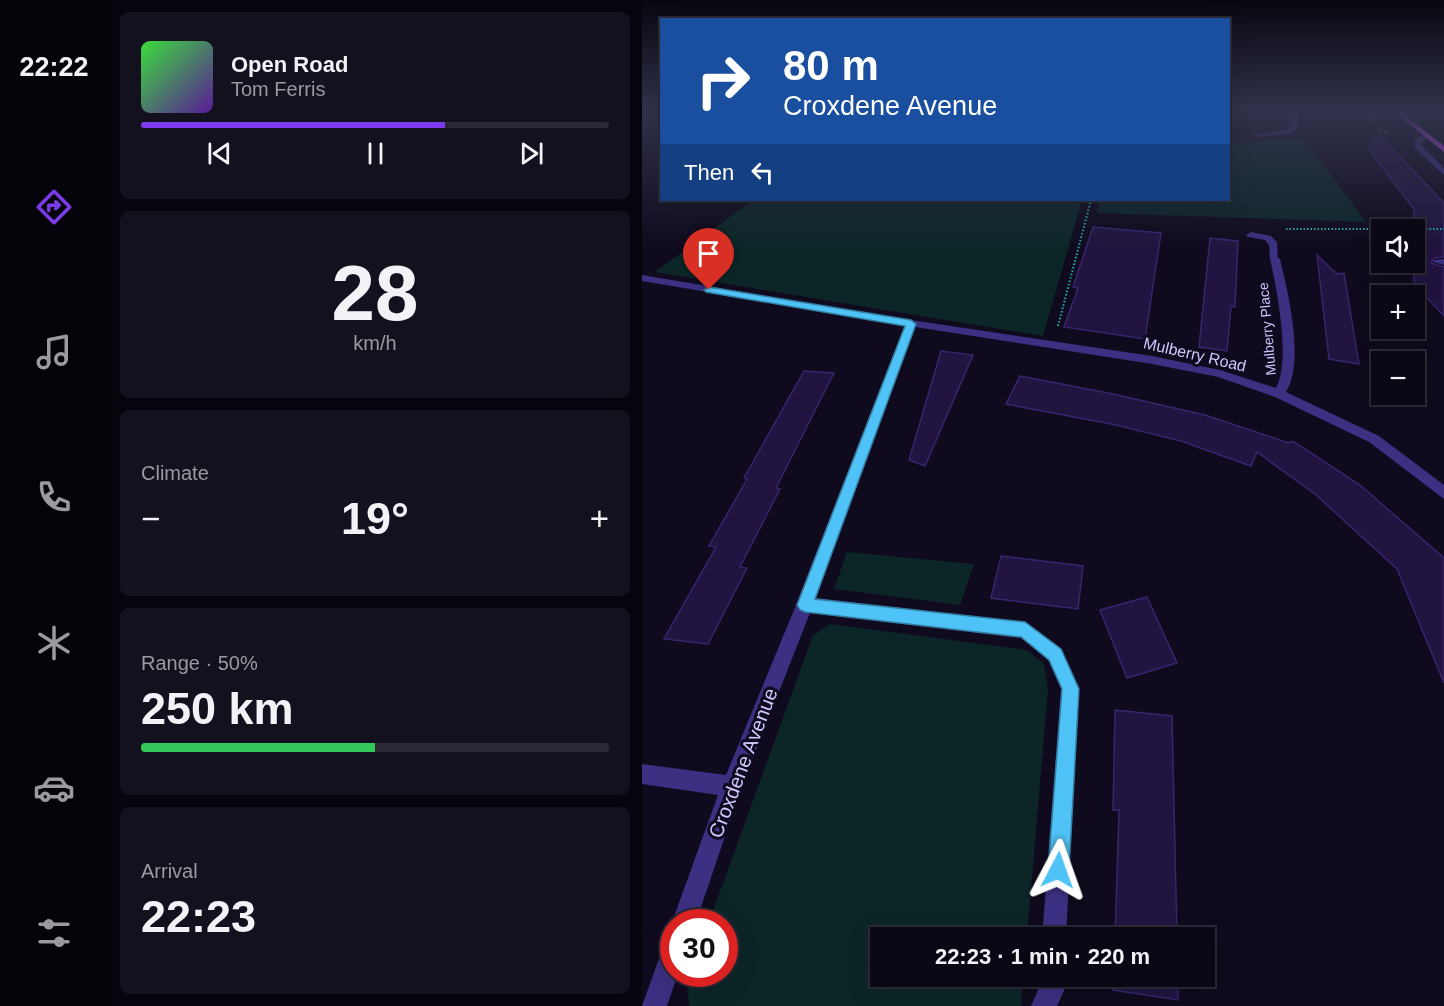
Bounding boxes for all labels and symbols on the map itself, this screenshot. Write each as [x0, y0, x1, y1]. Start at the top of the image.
pin [683, 228, 734, 290]
street label: Mulberry Place [1255, 282, 1279, 376]
street label: Mulberry Road [1142, 334, 1248, 375]
street label: Croxdene Avenue [704, 685, 782, 841]
position arrow [1026, 838, 1090, 902]
speed limit sign: 30 [660, 909, 738, 987]

